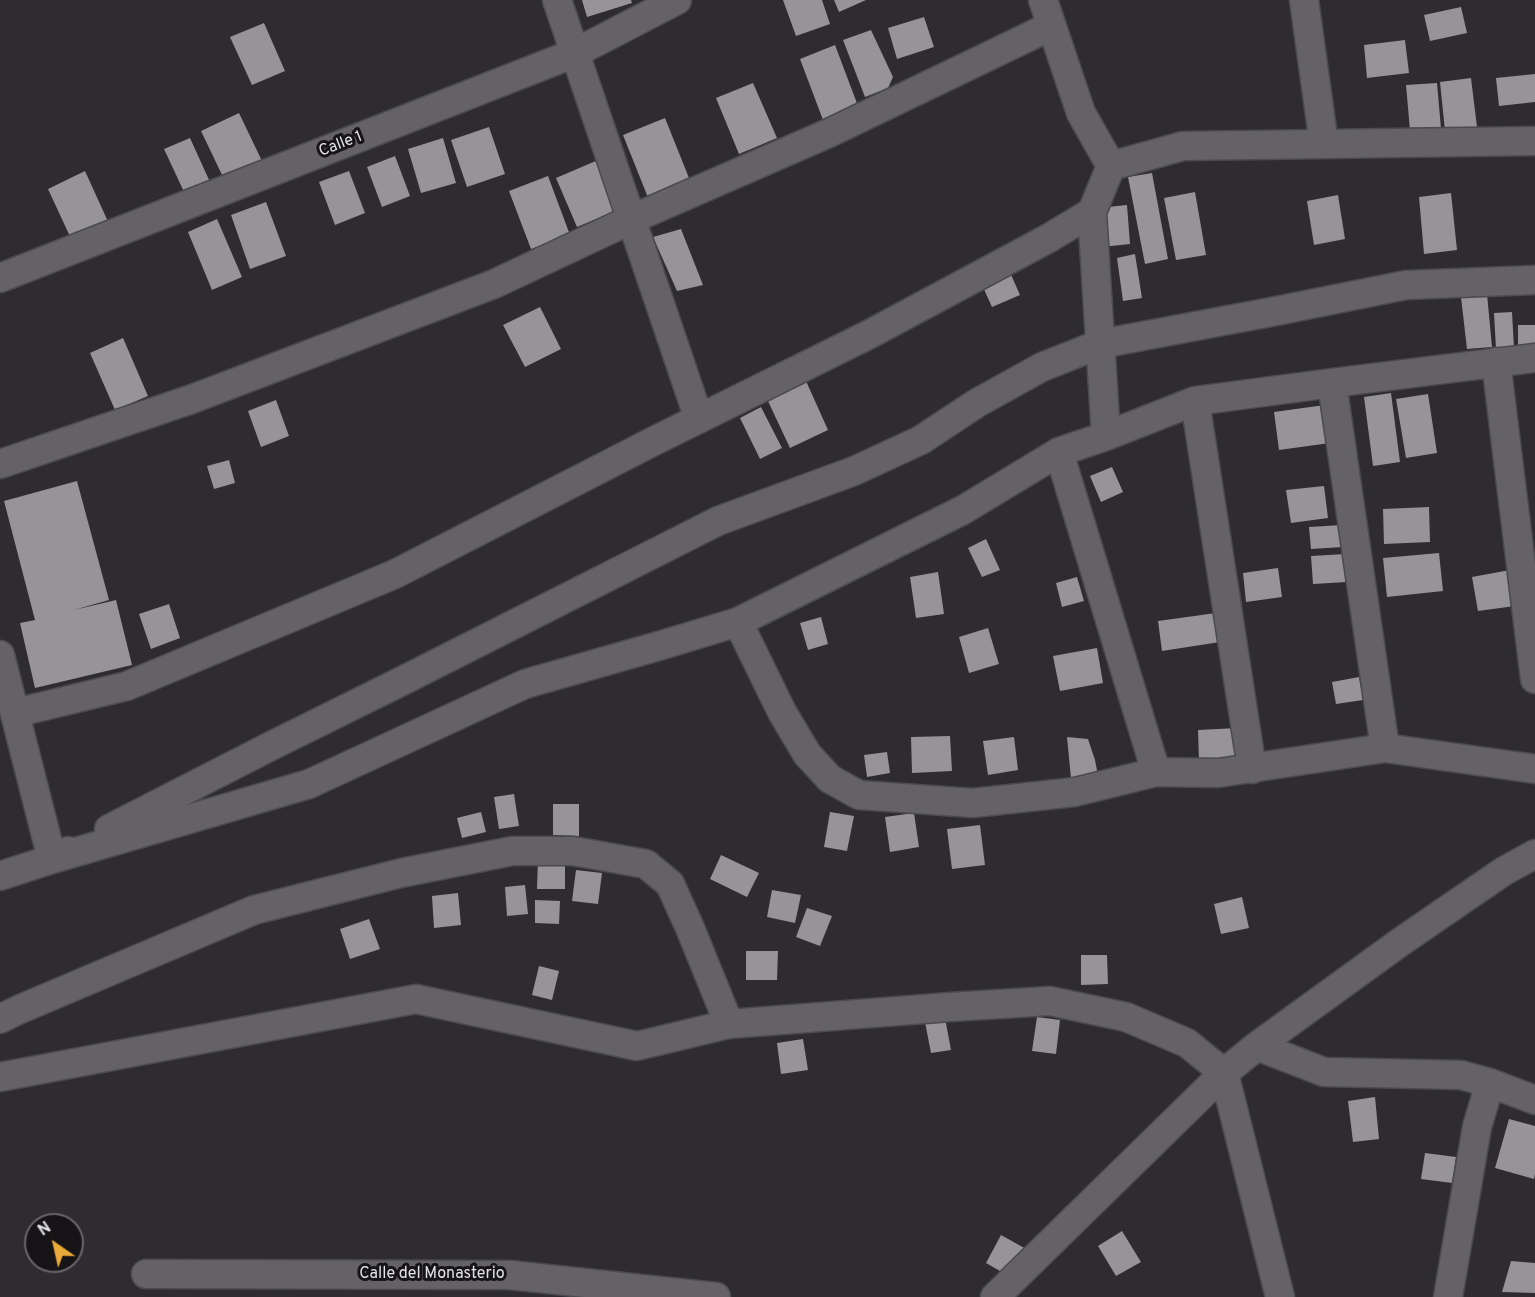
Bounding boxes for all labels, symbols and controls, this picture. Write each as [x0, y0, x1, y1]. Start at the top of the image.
street label: Calle 1 [316, 128, 366, 162]
north arrow [24, 1213, 84, 1273]
text: N [35, 1218, 55, 1241]
street label: Calle del Monasterio [359, 1265, 505, 1285]

